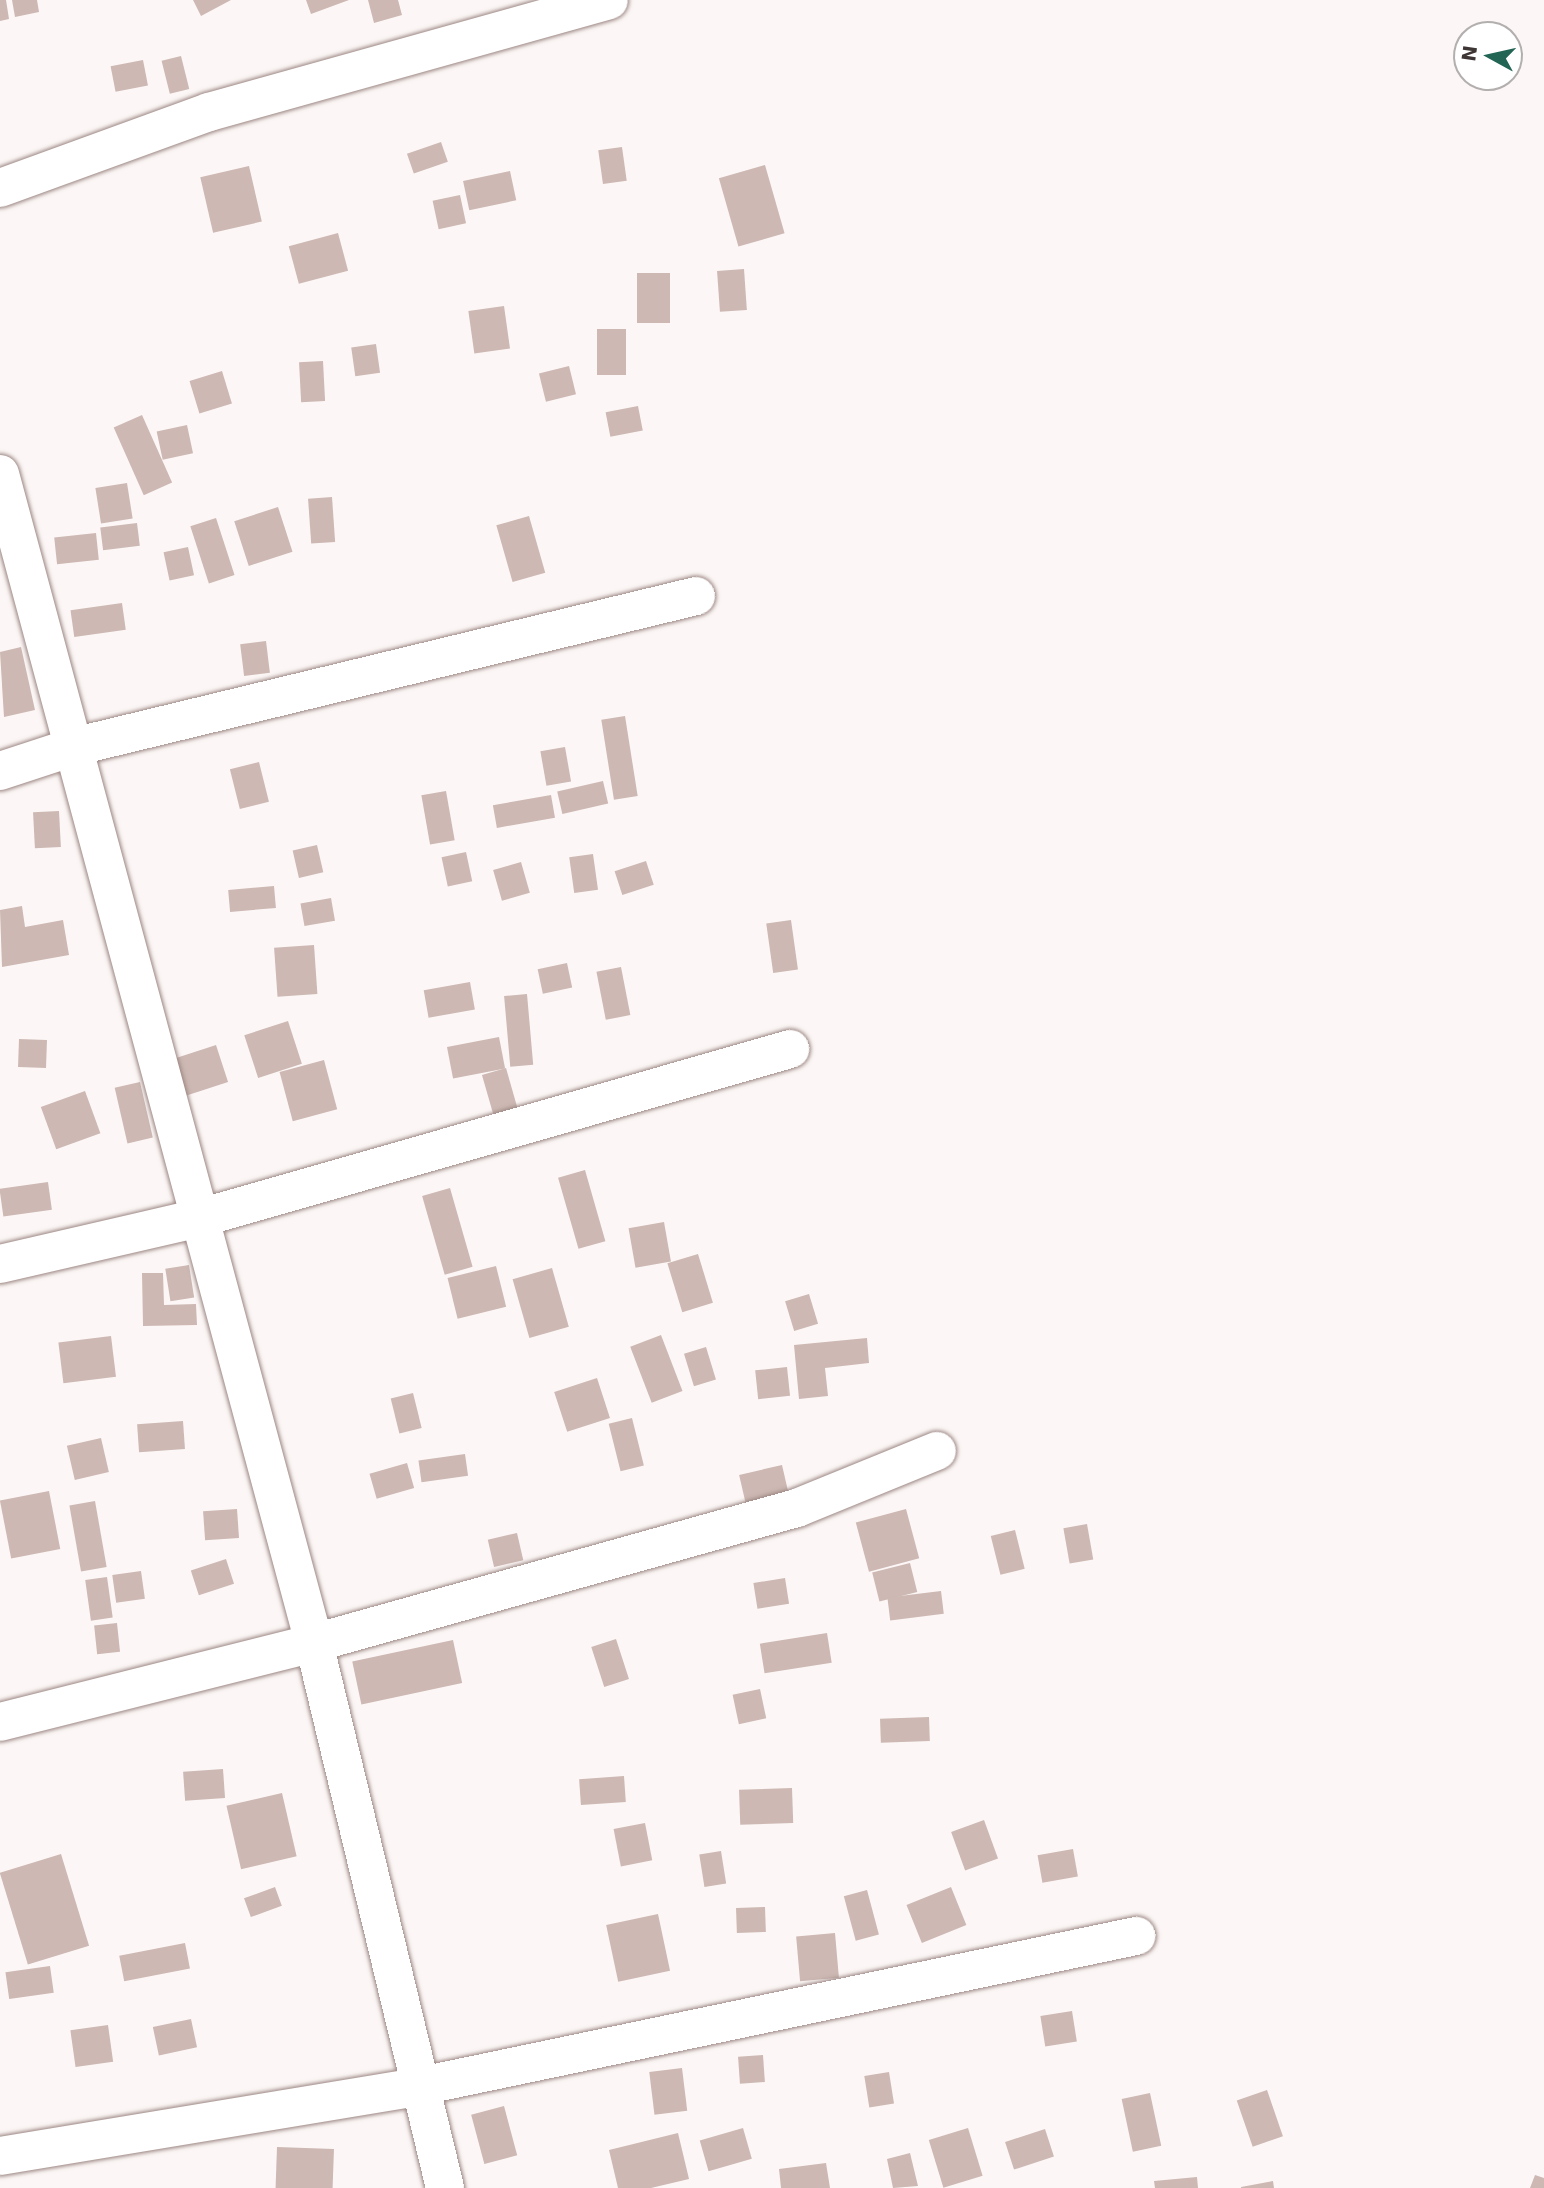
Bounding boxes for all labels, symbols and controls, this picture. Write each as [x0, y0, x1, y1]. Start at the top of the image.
north arrow [1453, 21, 1523, 91]
text: N [1457, 44, 1481, 63]

